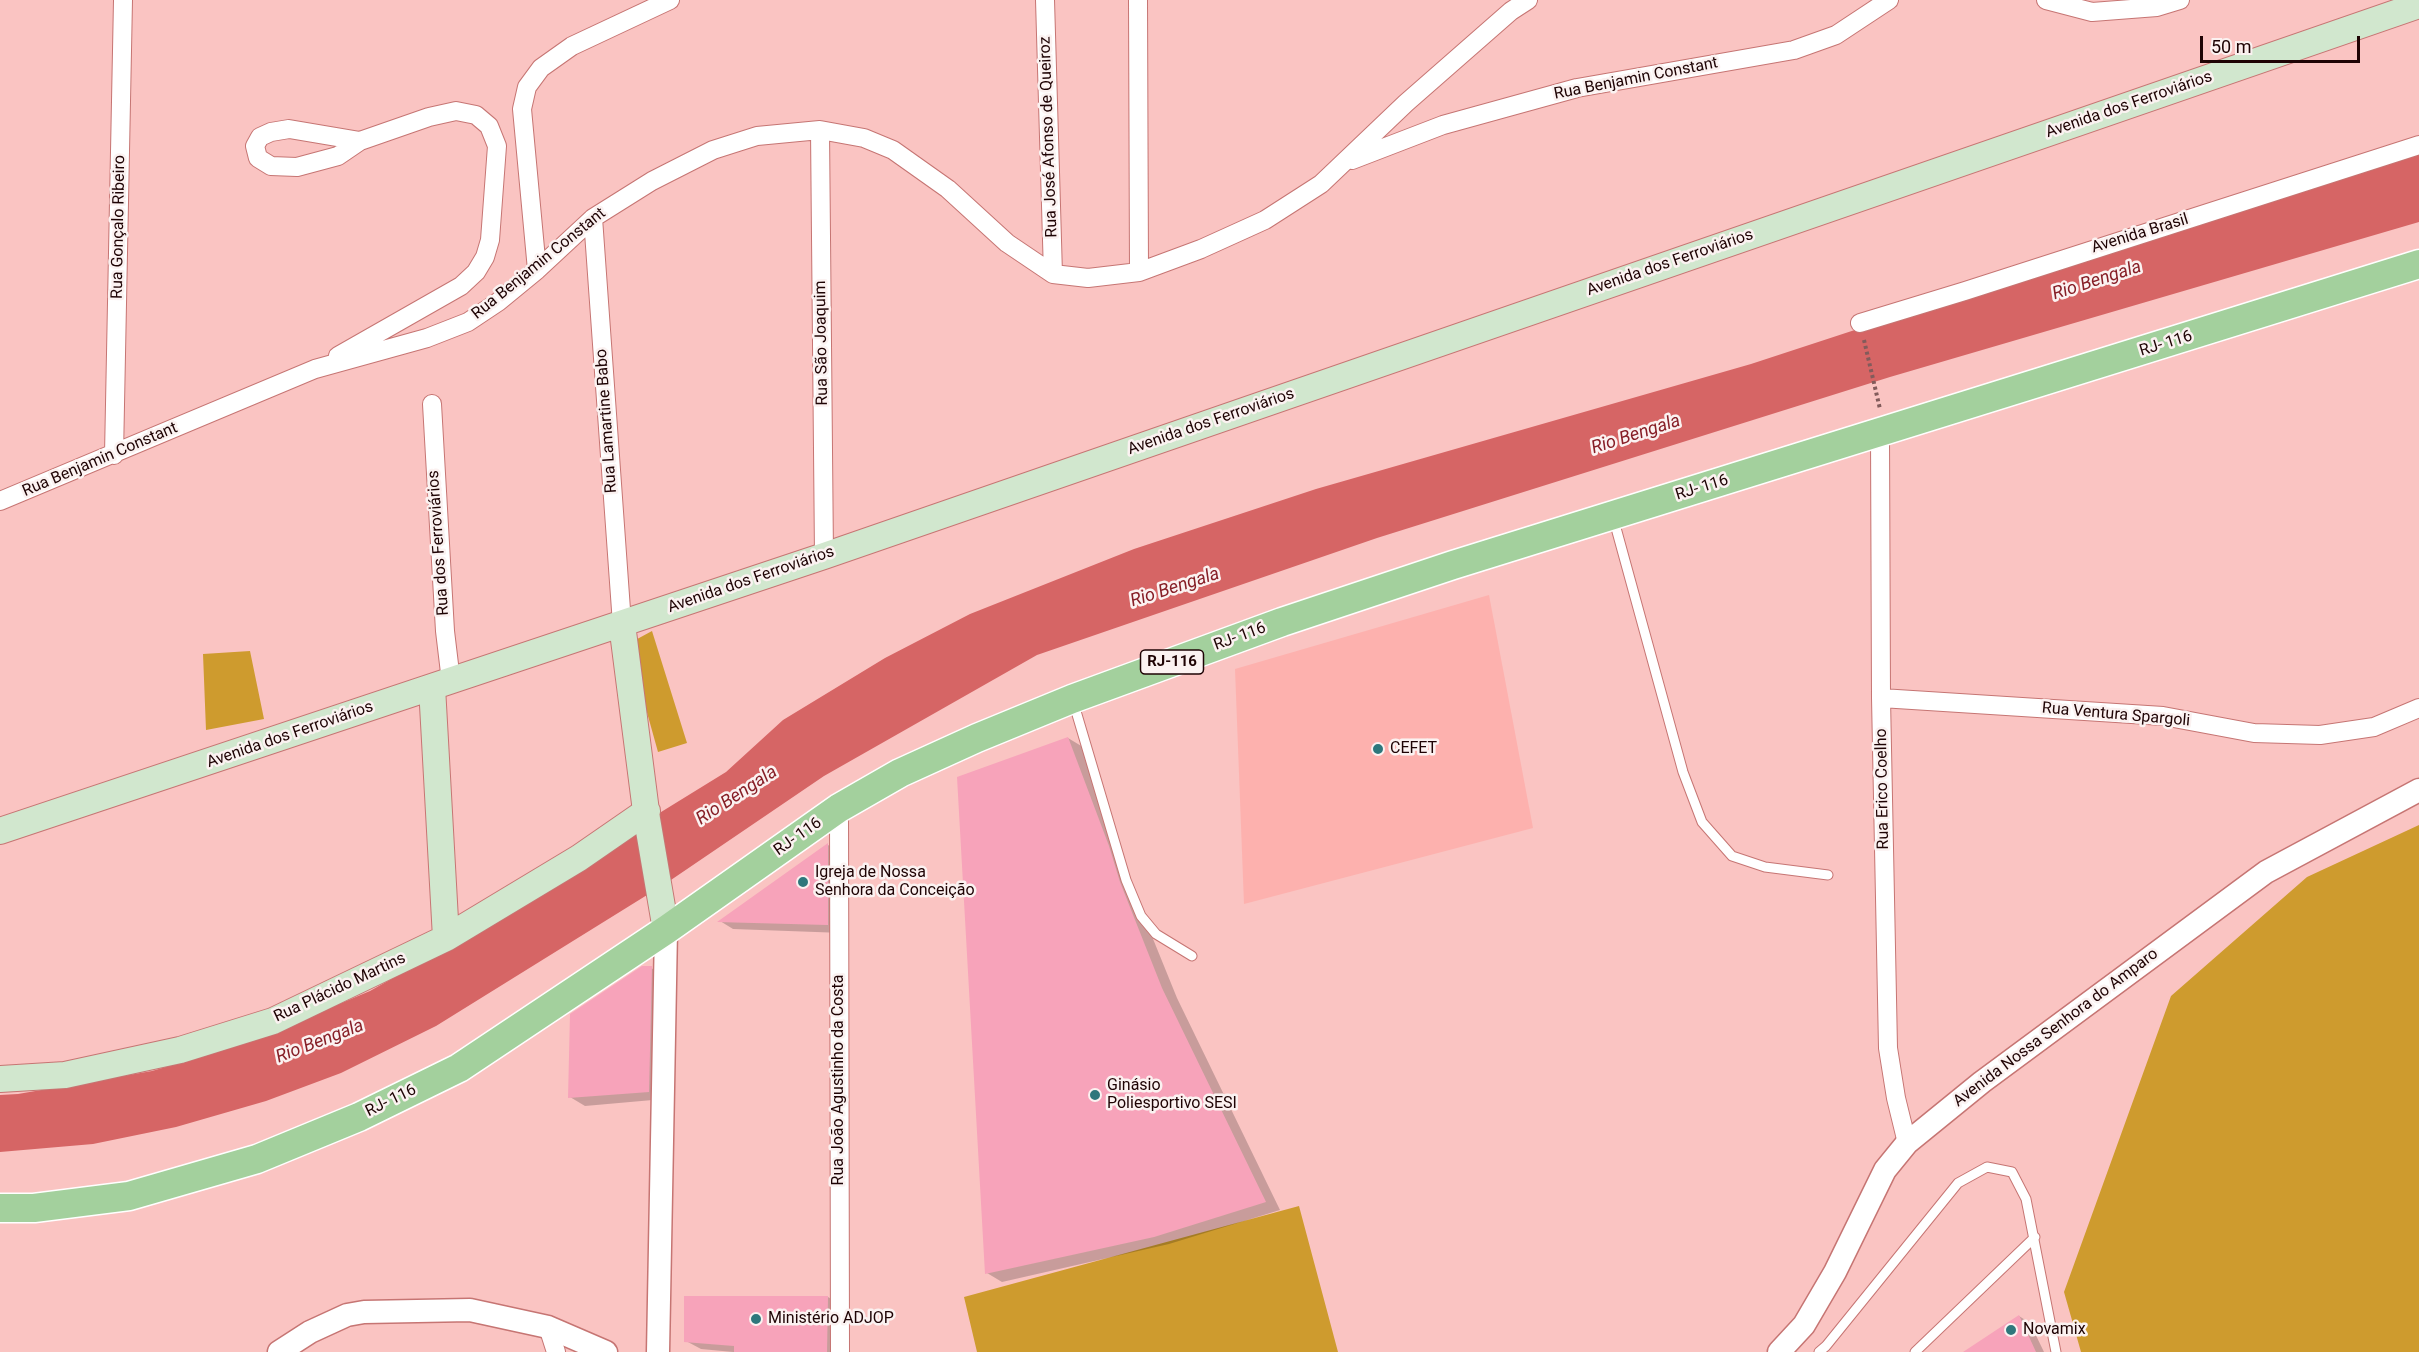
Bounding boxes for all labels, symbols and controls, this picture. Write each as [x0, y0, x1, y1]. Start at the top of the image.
scale bar [2203, 24, 2364, 62]
street label: Rua José Afonso de Queiroz [1036, 36, 1062, 238]
text: 50 m [2211, 36, 2251, 57]
street label: Rua Benjamin Constant [1552, 54, 1720, 104]
street label: Avenida dos Ferroviários [2043, 67, 2215, 143]
street label: Rua Gonçalo Ribeiro [108, 155, 130, 299]
street label: Rua Benjamin Constant [468, 204, 610, 324]
street label: Avenida Brasil [2089, 210, 2191, 258]
street label: Avenida dos Ferroviários [1584, 225, 1756, 301]
water label: Rio Bengala [2050, 256, 2144, 306]
street label: Rua São Joaquim [811, 280, 833, 406]
street label: RJ- 116 [2137, 327, 2195, 361]
street label: Rua Lamartine Babo [592, 348, 622, 494]
street label: Avenida dos Ferroviários [1125, 384, 1297, 460]
water label: Rio Bengala [1589, 410, 1683, 460]
street label: Rua Benjamin Constant [20, 419, 180, 501]
street label: Rua dos Ferroviários [424, 470, 454, 616]
street label: RJ- 116 [1673, 471, 1731, 505]
street label: Avenida dos Ferroviários [665, 542, 837, 618]
water label: Rio Bengala [1128, 563, 1222, 613]
street label: RJ- 116 [1211, 619, 1269, 655]
road number: RJ-116 [1140, 650, 1204, 674]
street label: Avenida dos Ferroviários [204, 697, 376, 773]
street label: Rua Ventura Spargoli [2041, 699, 2191, 731]
street label: Rua Erico Coelho [1872, 728, 1894, 850]
place label: CEFET [1390, 739, 1437, 759]
marker: CEFET [1371, 742, 1385, 756]
water label: Rio Bengala [692, 762, 782, 830]
street label: RJ- 116 [770, 814, 826, 860]
place label: Igreja de Nossa Senhora da Conceição [815, 863, 975, 901]
marker: Igreja de Nossa Senhora da Conceição [796, 875, 810, 889]
street label: Avenida Nossa Senhora do Amparo [1950, 945, 2162, 1111]
street label: Rua Plácido Martins [271, 949, 409, 1027]
street label: Rua João Agustinho da Costa [829, 975, 849, 1185]
water label: Rio Bengala [273, 1015, 367, 1069]
place label: Ginásio Poliesportivo SESI [1107, 1076, 1237, 1114]
street label: RJ- 116 [362, 1081, 420, 1121]
marker: Ginásio Poliesportivo SESI [1088, 1088, 1102, 1102]
place label: Ministério ADJOP [768, 1309, 894, 1329]
marker: Ministério ADJOP [749, 1312, 763, 1326]
place label: Novamix [2023, 1320, 2086, 1340]
marker: Novamix [2004, 1323, 2018, 1337]

